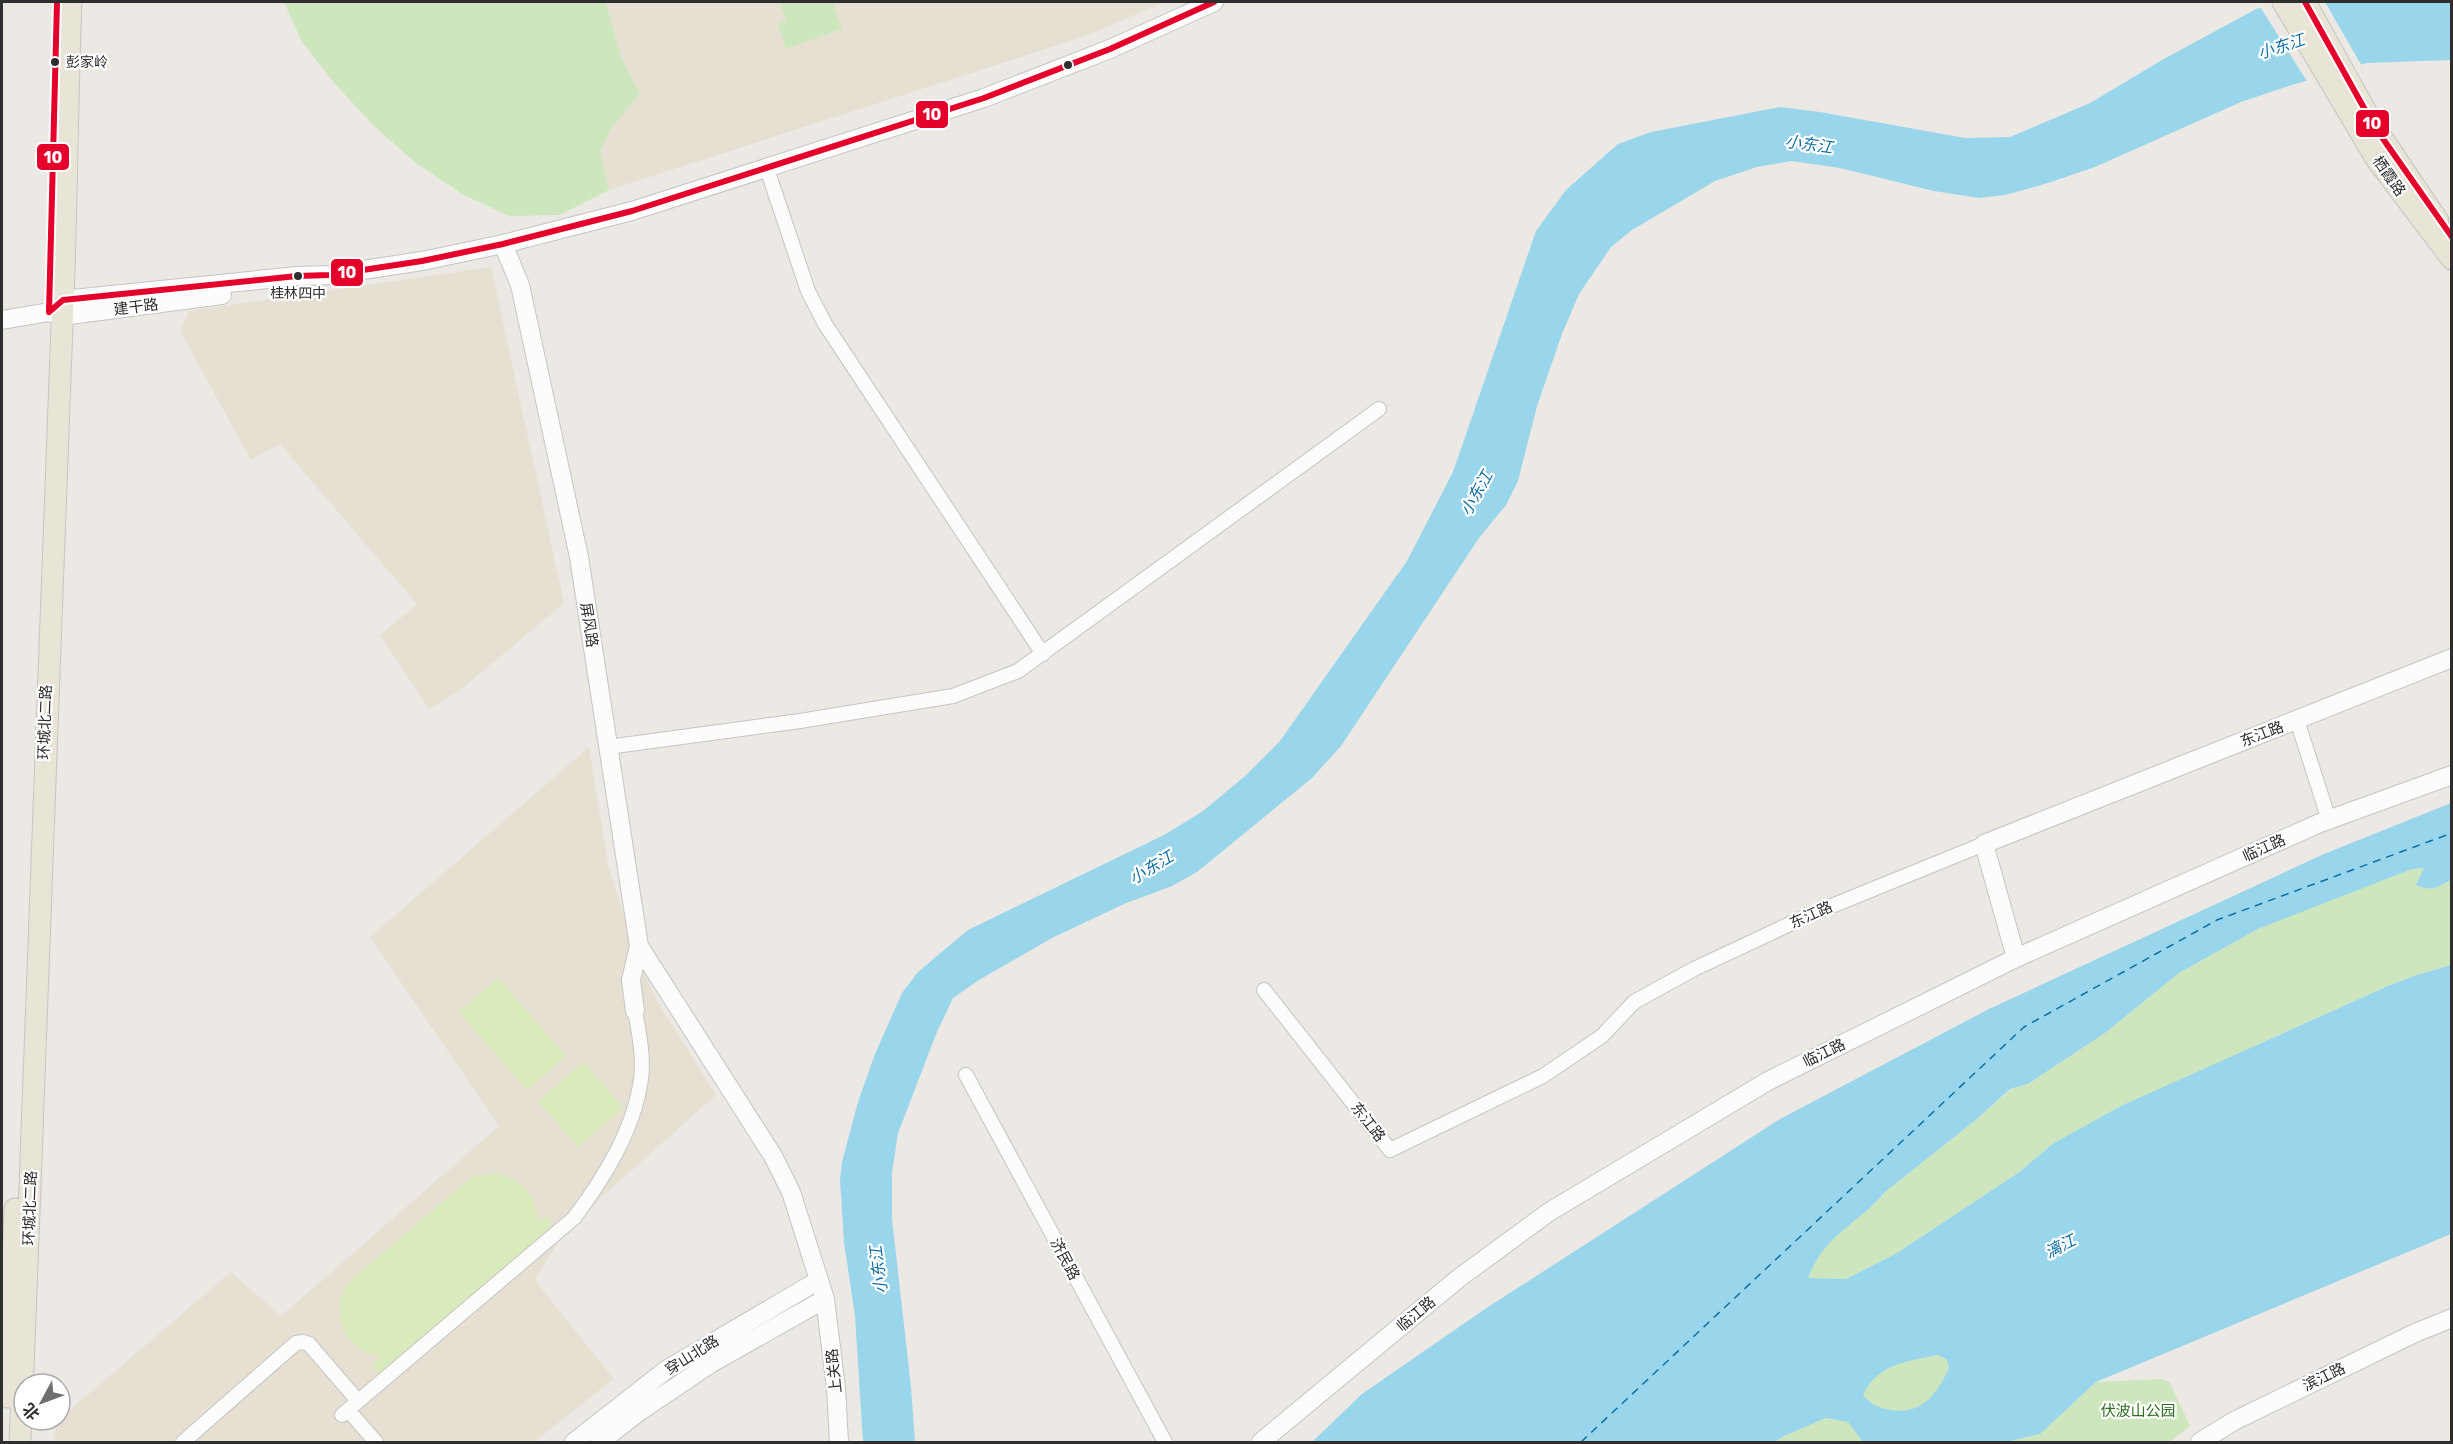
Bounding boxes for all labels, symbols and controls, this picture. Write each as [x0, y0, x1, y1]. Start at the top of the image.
water label: 小东江 [2255, 29, 2309, 63]
place label: 彭家岭 [66, 54, 108, 71]
marker: 彭家岭 [49, 56, 61, 68]
unlabelled marker [1062, 59, 1074, 71]
line badge: 10 [915, 100, 949, 129]
text: 10 [923, 105, 942, 124]
line badge: 10 [2355, 109, 2390, 138]
text: 10 [2363, 114, 2382, 133]
water label: 小东江 [1784, 132, 1836, 158]
line badge: 10 [36, 143, 70, 171]
text: 10 [44, 148, 63, 167]
street label: 栖霞路 [2369, 152, 2409, 200]
line badge: 10 [330, 258, 364, 287]
text: 10 [338, 263, 357, 282]
marker: 桂林四中 [292, 270, 304, 282]
place label: 桂林四中 [270, 285, 326, 302]
street label: 建干路 [113, 295, 159, 319]
water label: 小东江 [1456, 466, 1497, 519]
street label: 屏风路 [577, 601, 601, 649]
street label: 环城北二路 [35, 684, 55, 760]
street label: 东江路 [2238, 718, 2286, 750]
street label: 临江路 [2240, 831, 2288, 865]
water label: 小东江 [1126, 846, 1178, 888]
street label: 东江路 [1787, 898, 1835, 932]
street label: 临江路 [1800, 1035, 1848, 1071]
street label: 东江路 [1347, 1099, 1389, 1145]
street label: 环城北二路 [20, 1170, 40, 1246]
water label: 漓江 [2042, 1230, 2081, 1262]
street label: 济民路 [1046, 1235, 1084, 1283]
water label: 小东江 [866, 1243, 891, 1295]
street label: 临江路 [1393, 1293, 1439, 1335]
street label: 穿山北路 [662, 1331, 722, 1379]
street label: 上关路 [823, 1348, 845, 1394]
street label: 滨江路 [2300, 1359, 2348, 1395]
north arrow [12, 1372, 72, 1432]
text: 北 [19, 1399, 43, 1424]
park label: 伏波山公园 [2100, 1402, 2176, 1420]

